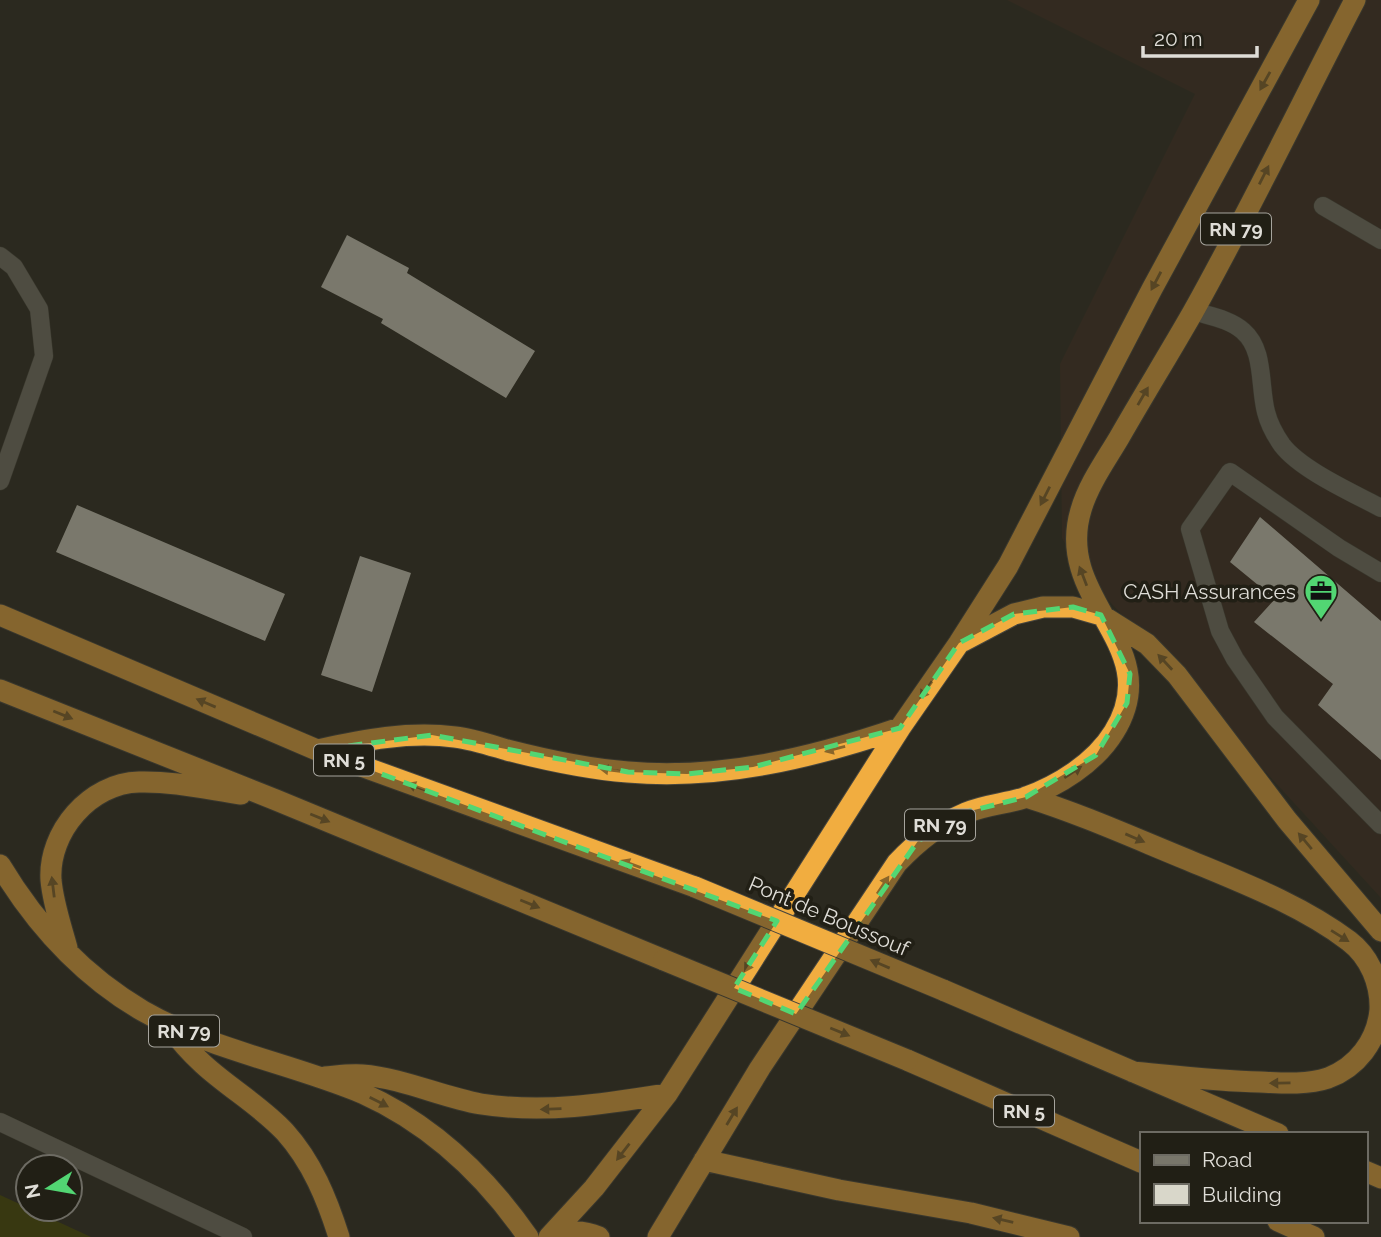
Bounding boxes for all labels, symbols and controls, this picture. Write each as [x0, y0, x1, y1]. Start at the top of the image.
scale bar [1143, 14, 1257, 58]
text: 20 m [1154, 26, 1202, 51]
one-way arrow [1259, 72, 1271, 91]
one-way arrow [1258, 165, 1270, 185]
road number: RN 79 [1201, 214, 1271, 244]
one-way arrow [1150, 271, 1162, 291]
one-way arrow [1137, 386, 1150, 405]
one-way arrow [1039, 486, 1050, 506]
one-way arrow [1077, 566, 1088, 587]
office icon: CASH Assurances [1302, 572, 1340, 621]
place label: CASH Assurances [1123, 579, 1296, 604]
one-way arrow [1158, 654, 1174, 671]
one-way arrow [919, 681, 933, 699]
one-way arrow [195, 697, 216, 708]
one-way arrow [53, 710, 74, 721]
road number: RN 5 [314, 744, 374, 776]
one-way arrow [824, 744, 845, 754]
one-way arrow [599, 764, 621, 775]
one-way arrow [1063, 765, 1083, 778]
one-way arrow [407, 781, 428, 792]
road number: RN 79 [905, 810, 975, 840]
one-way arrow [310, 812, 331, 823]
one-way arrow [1125, 833, 1146, 844]
one-way arrow [1298, 833, 1313, 851]
one-way arrow [621, 858, 642, 869]
street label: Pont de Boussouf [745, 871, 914, 961]
one-way arrow [876, 875, 889, 894]
one-way arrow [47, 876, 58, 898]
one-way arrow [520, 899, 541, 910]
one-way arrow [1331, 929, 1350, 942]
one-way arrow [744, 954, 757, 973]
one-way arrow [870, 958, 891, 969]
road number: RN 79 [149, 1015, 219, 1046]
one-way arrow [830, 1027, 851, 1038]
one-way arrow [1269, 1077, 1291, 1088]
road number: RN 5 [994, 1096, 1054, 1126]
one-way arrow [369, 1097, 389, 1108]
one-way arrow [540, 1103, 562, 1114]
one-way arrow [725, 1106, 738, 1125]
legend [1140, 1132, 1367, 1223]
one-way arrow [615, 1142, 630, 1160]
text: Road [1202, 1147, 1252, 1172]
north arrow [14, 1153, 84, 1223]
text: N [20, 1182, 44, 1200]
text: Building [1202, 1182, 1282, 1207]
one-way arrow [992, 1215, 1014, 1226]

